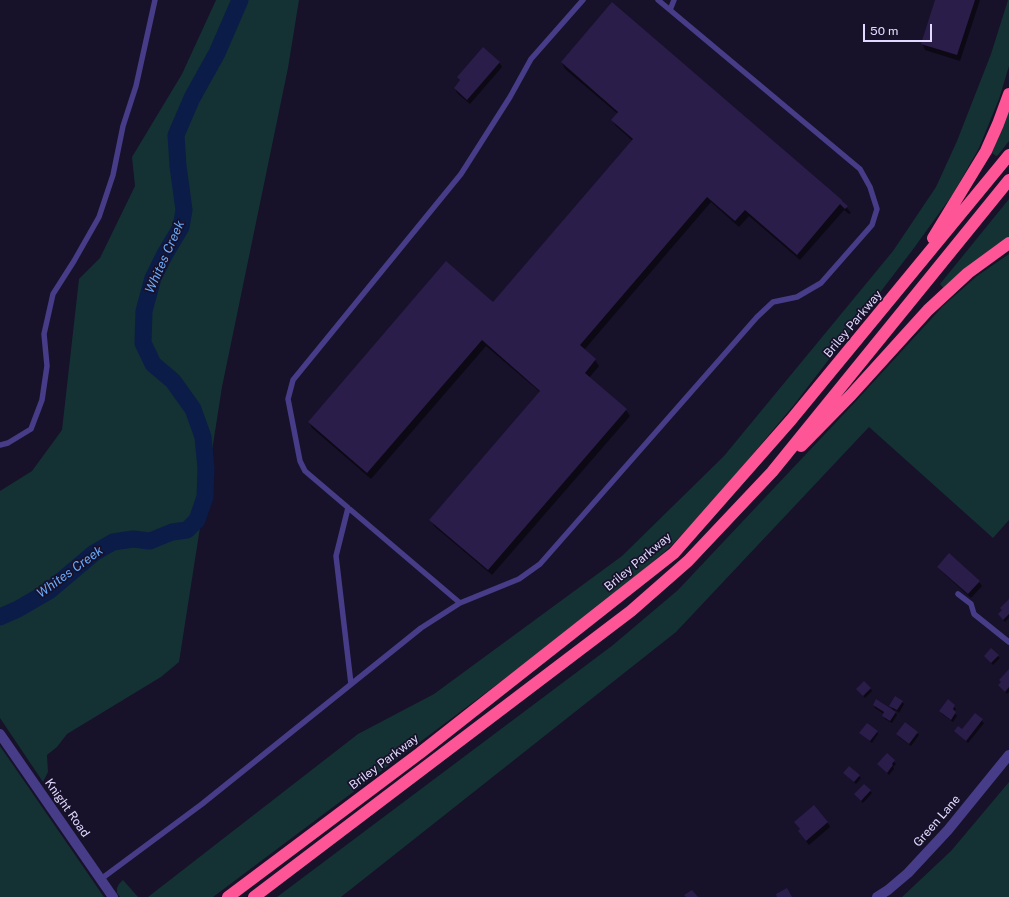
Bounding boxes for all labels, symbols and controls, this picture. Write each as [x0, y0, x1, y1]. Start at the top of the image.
scale bar [865, 16, 934, 42]
text: 50 m [870, 24, 898, 38]
water label: Whites Creek [142, 218, 188, 296]
street label: Briley Parkway [821, 288, 885, 360]
street label: Briley Parkway [602, 530, 674, 594]
water label: Whites Creek [34, 543, 106, 601]
street label: Briley Parkway [347, 731, 421, 793]
street label: Knight Road [42, 776, 92, 840]
street label: Green Lane [911, 792, 963, 850]

